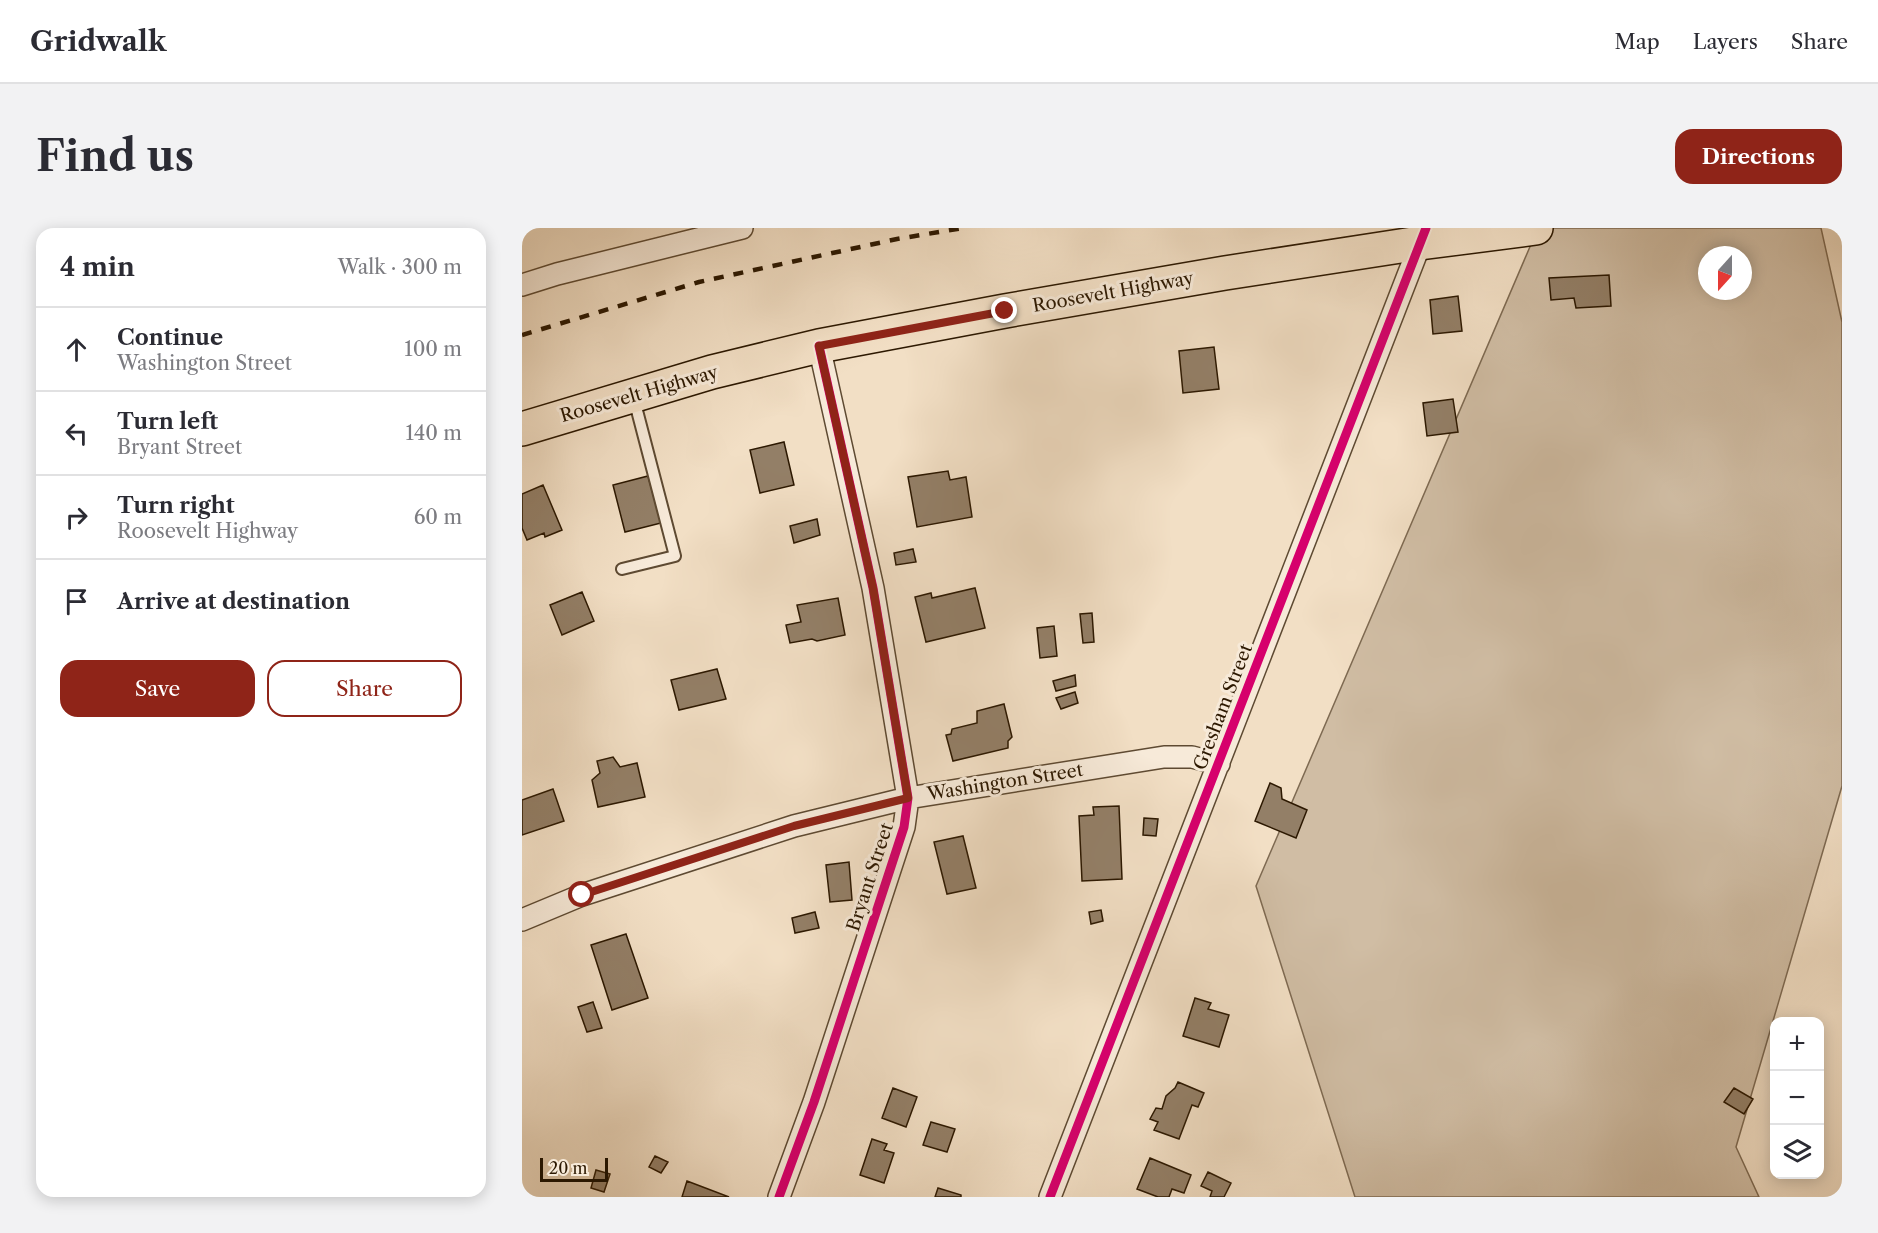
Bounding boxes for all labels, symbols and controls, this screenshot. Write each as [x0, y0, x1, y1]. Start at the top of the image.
text: Gridwalk [30, 24, 166, 58]
text: Map [1615, 29, 1660, 54]
text: Layers [1693, 29, 1758, 54]
text: Share [1791, 29, 1848, 54]
button: Directions [1675, 129, 1842, 184]
text: Find us [36, 130, 194, 182]
north arrow [1698, 246, 1752, 300]
text: 4 min [60, 251, 135, 283]
text: Walk · 300 m [338, 255, 462, 279]
street label: Roosevelt Highway [1031, 267, 1196, 317]
route end [991, 297, 1017, 323]
text: Continue [117, 324, 223, 351]
icon: ahead [60, 333, 93, 366]
text: 100 m [404, 337, 462, 361]
text: Washington Street [117, 351, 292, 375]
street label: Roosevelt Highway [558, 361, 721, 427]
text: Turn left [117, 408, 218, 435]
icon: left [60, 417, 93, 450]
text: 140 m [405, 421, 462, 445]
text: Bryant Street [117, 435, 242, 459]
text: Turn right [117, 492, 235, 519]
icon: right [60, 501, 93, 534]
text: 60 m [414, 505, 462, 529]
text: Roosevelt Highway [117, 519, 298, 543]
icon: arrive [60, 585, 93, 618]
text: Arrive at destination [117, 588, 350, 615]
street label: Gresham Street [1189, 640, 1257, 773]
button: Save [60, 660, 255, 717]
button: Share [267, 660, 462, 717]
street label: Washington Street [925, 759, 1085, 805]
street label: Bryant Street [842, 819, 898, 934]
route start [568, 881, 594, 907]
map controls [1770, 1017, 1824, 1179]
button: + [1770, 1017, 1824, 1071]
button: − [1770, 1071, 1824, 1125]
button: layers [1770, 1125, 1824, 1179]
scale bar [540, 1155, 608, 1182]
text: 20 m [549, 1158, 588, 1178]

